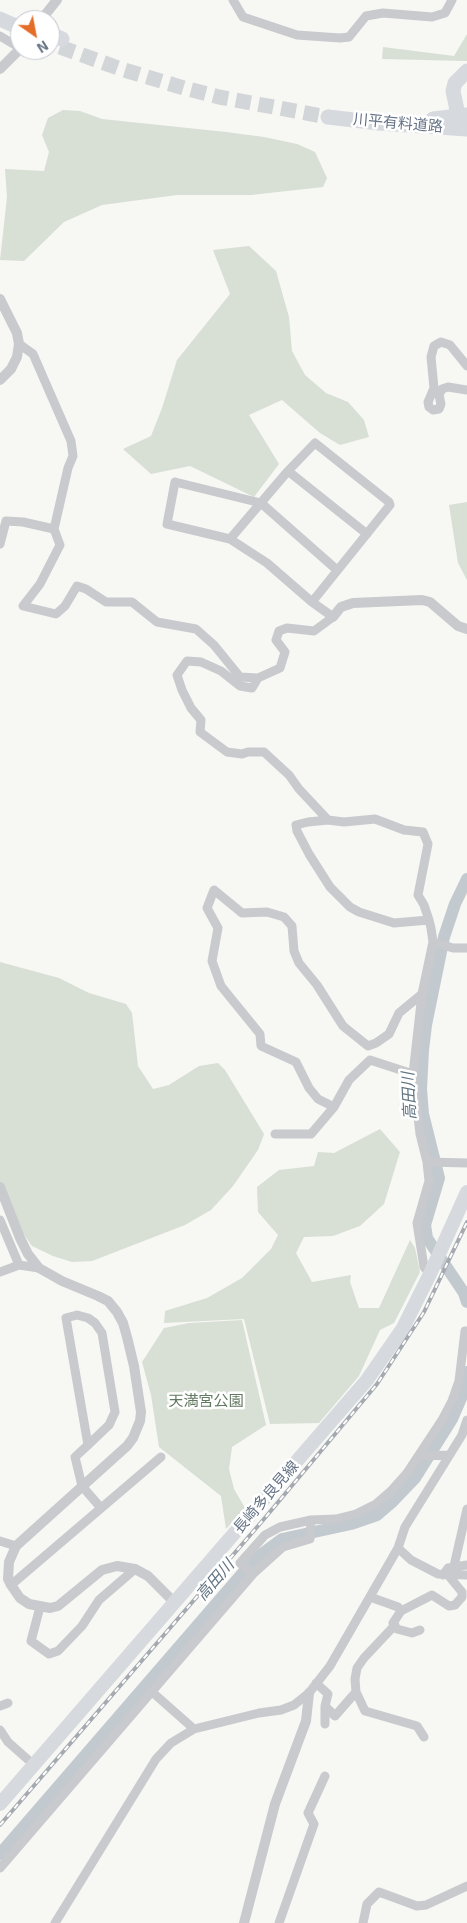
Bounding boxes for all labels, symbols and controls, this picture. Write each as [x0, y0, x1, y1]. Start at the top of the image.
north arrow [10, 10, 60, 60]
text: N [34, 37, 52, 57]
street label: 川平有料道路 [352, 110, 444, 136]
water label: 高田川 [398, 1072, 420, 1120]
park label: 天満宮公園 [169, 1392, 243, 1410]
street label: 長崎多良見線 [230, 1457, 302, 1537]
water label: 高田川 [192, 1556, 238, 1604]

